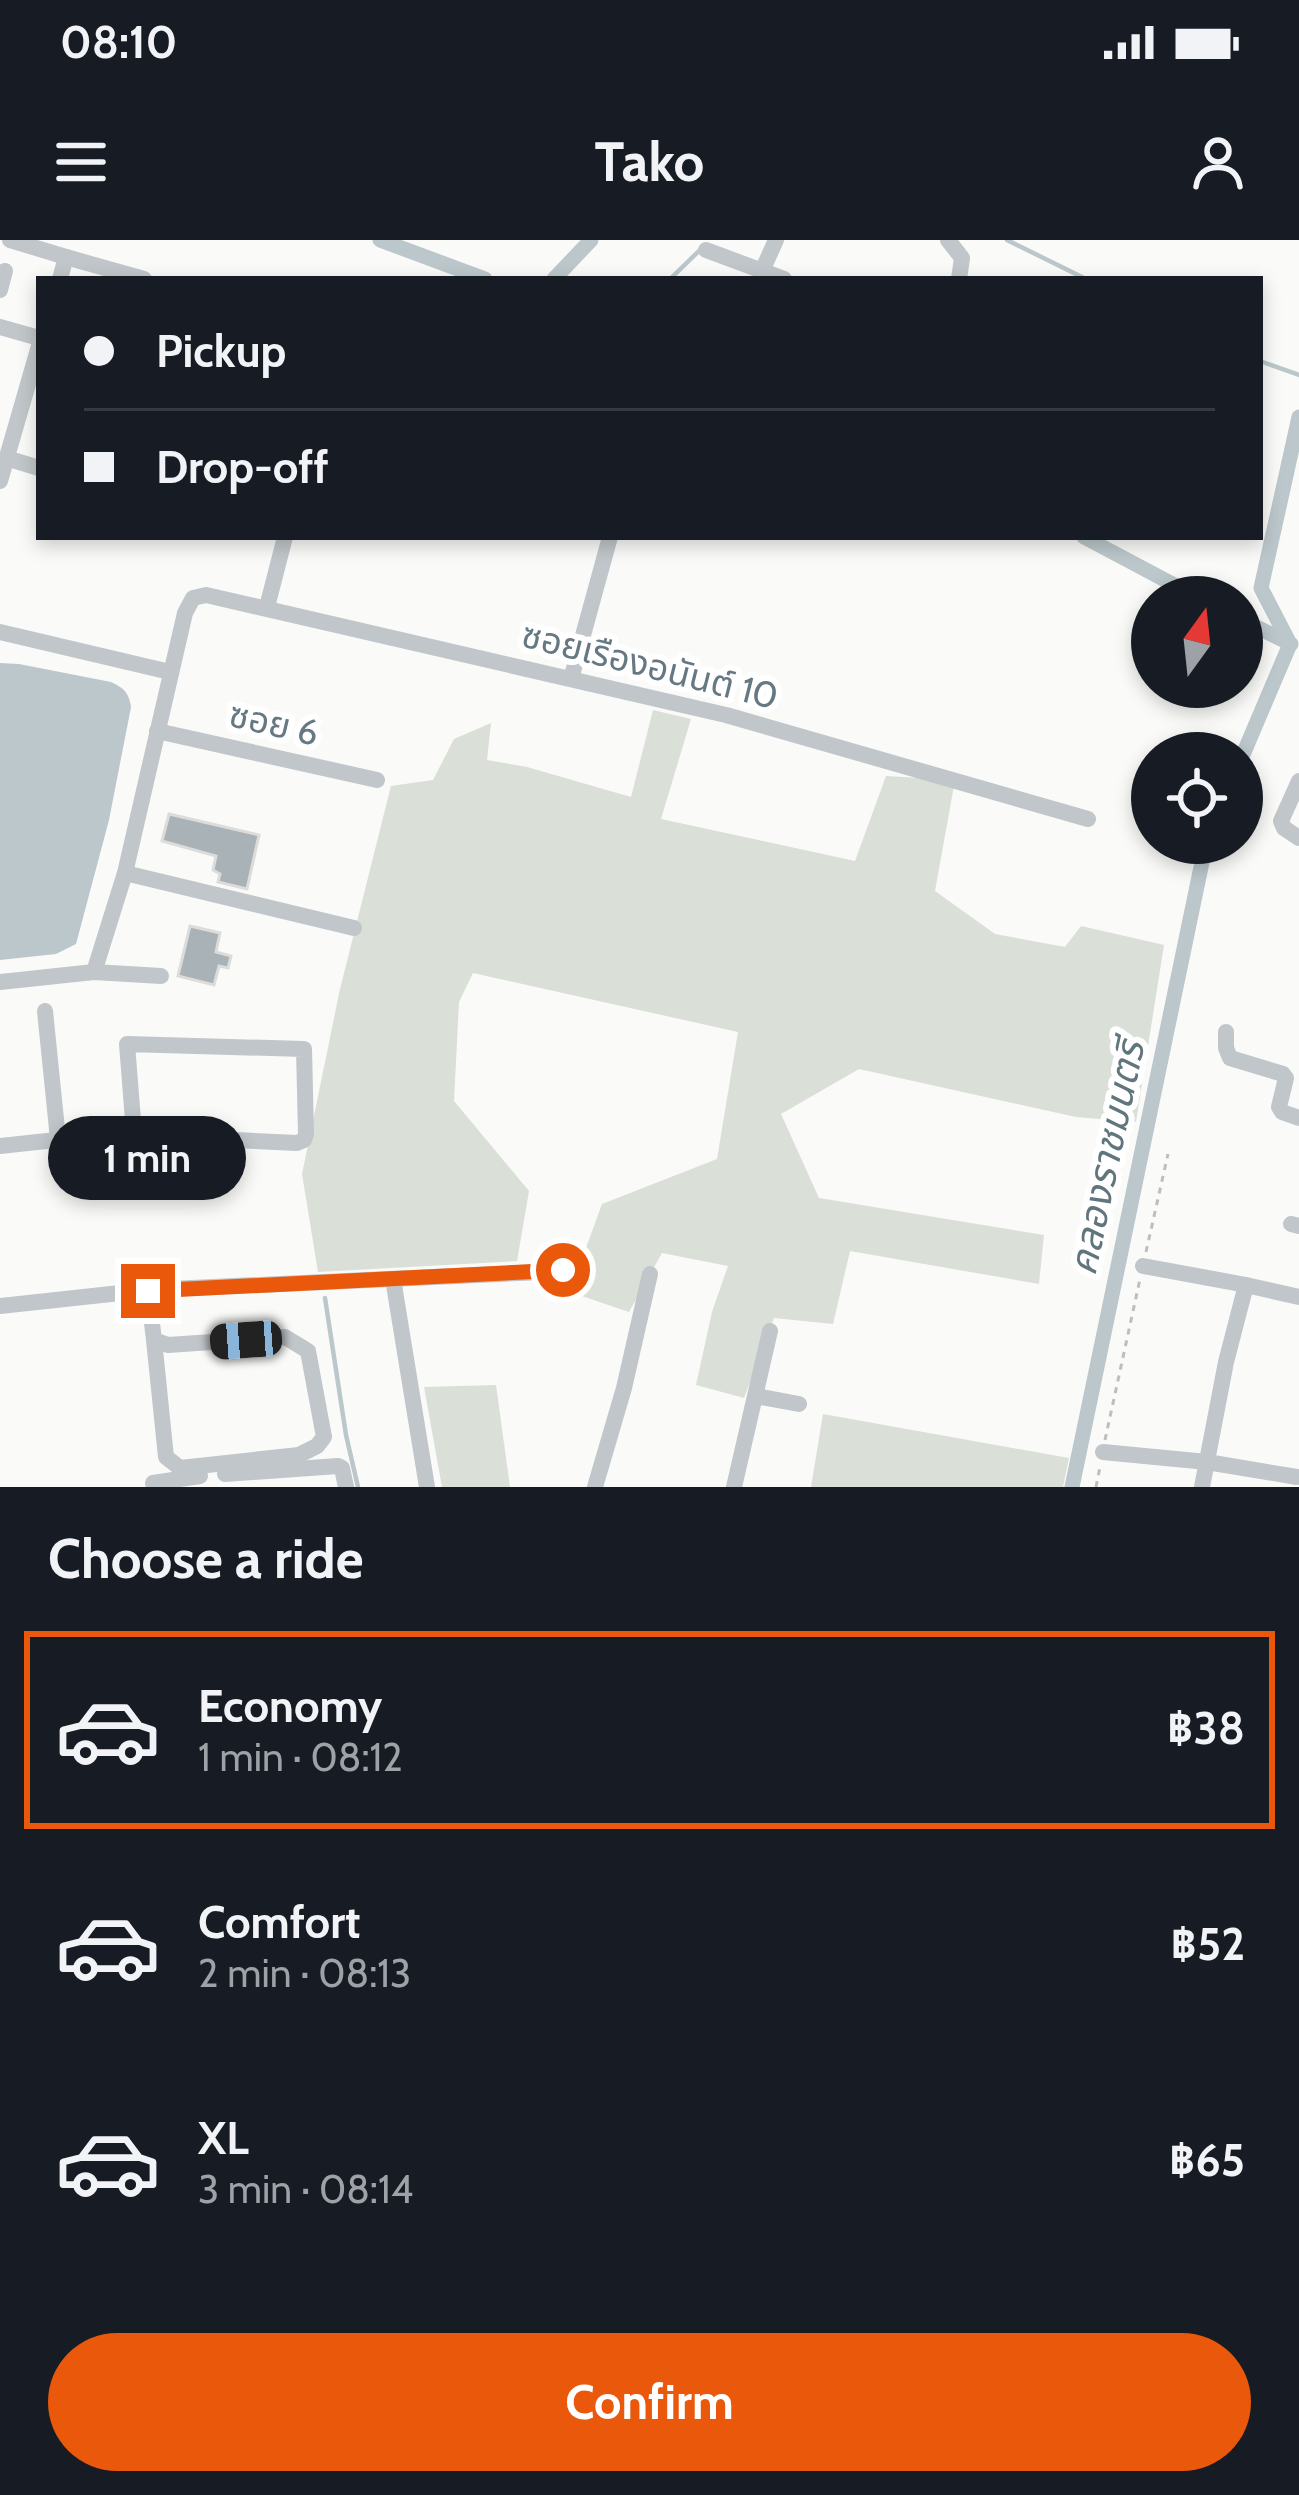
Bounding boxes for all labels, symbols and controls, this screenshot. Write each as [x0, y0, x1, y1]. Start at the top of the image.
text: 08:10 [60, 15, 177, 69]
icon: menu [48, 129, 114, 195]
text: Tako [595, 129, 704, 195]
icon: person [1185, 129, 1251, 195]
text: Pickup [156, 324, 286, 378]
text: Drop-off [156, 440, 329, 494]
north arrow [1131, 576, 1263, 708]
map controls [1131, 576, 1263, 864]
street label: ซอยเรืองอนันต์ 10 [517, 612, 783, 718]
street label: ซอย 6 [225, 691, 323, 755]
button: locate [1131, 732, 1263, 864]
water label: คลองราชมนตรี [1058, 1030, 1156, 1279]
callout: 1 min [49, 1117, 247, 1201]
text: 1 min [103, 1134, 191, 1182]
route start [536, 1243, 590, 1297]
route end [121, 1264, 175, 1318]
car [209, 1320, 283, 1360]
text: Choose a ride [48, 1526, 363, 1592]
icon: car [54, 1676, 162, 1784]
text: Economy [198, 1679, 382, 1733]
text: ฿38 [1167, 1701, 1245, 1755]
text: 1 min · 08:12 [198, 1733, 403, 1781]
icon: car [54, 1892, 162, 2000]
text: Comfort [198, 1895, 361, 1949]
text: ฿52 [1171, 1917, 1245, 1971]
text: 2 min · 08:13 [198, 1949, 411, 1997]
icon: car [54, 2108, 162, 2216]
text: XL [198, 2111, 249, 2165]
text: ฿65 [1169, 2133, 1245, 2187]
text: 3 min · 08:14 [198, 2165, 413, 2213]
button: Confirm [48, 2333, 1251, 2471]

